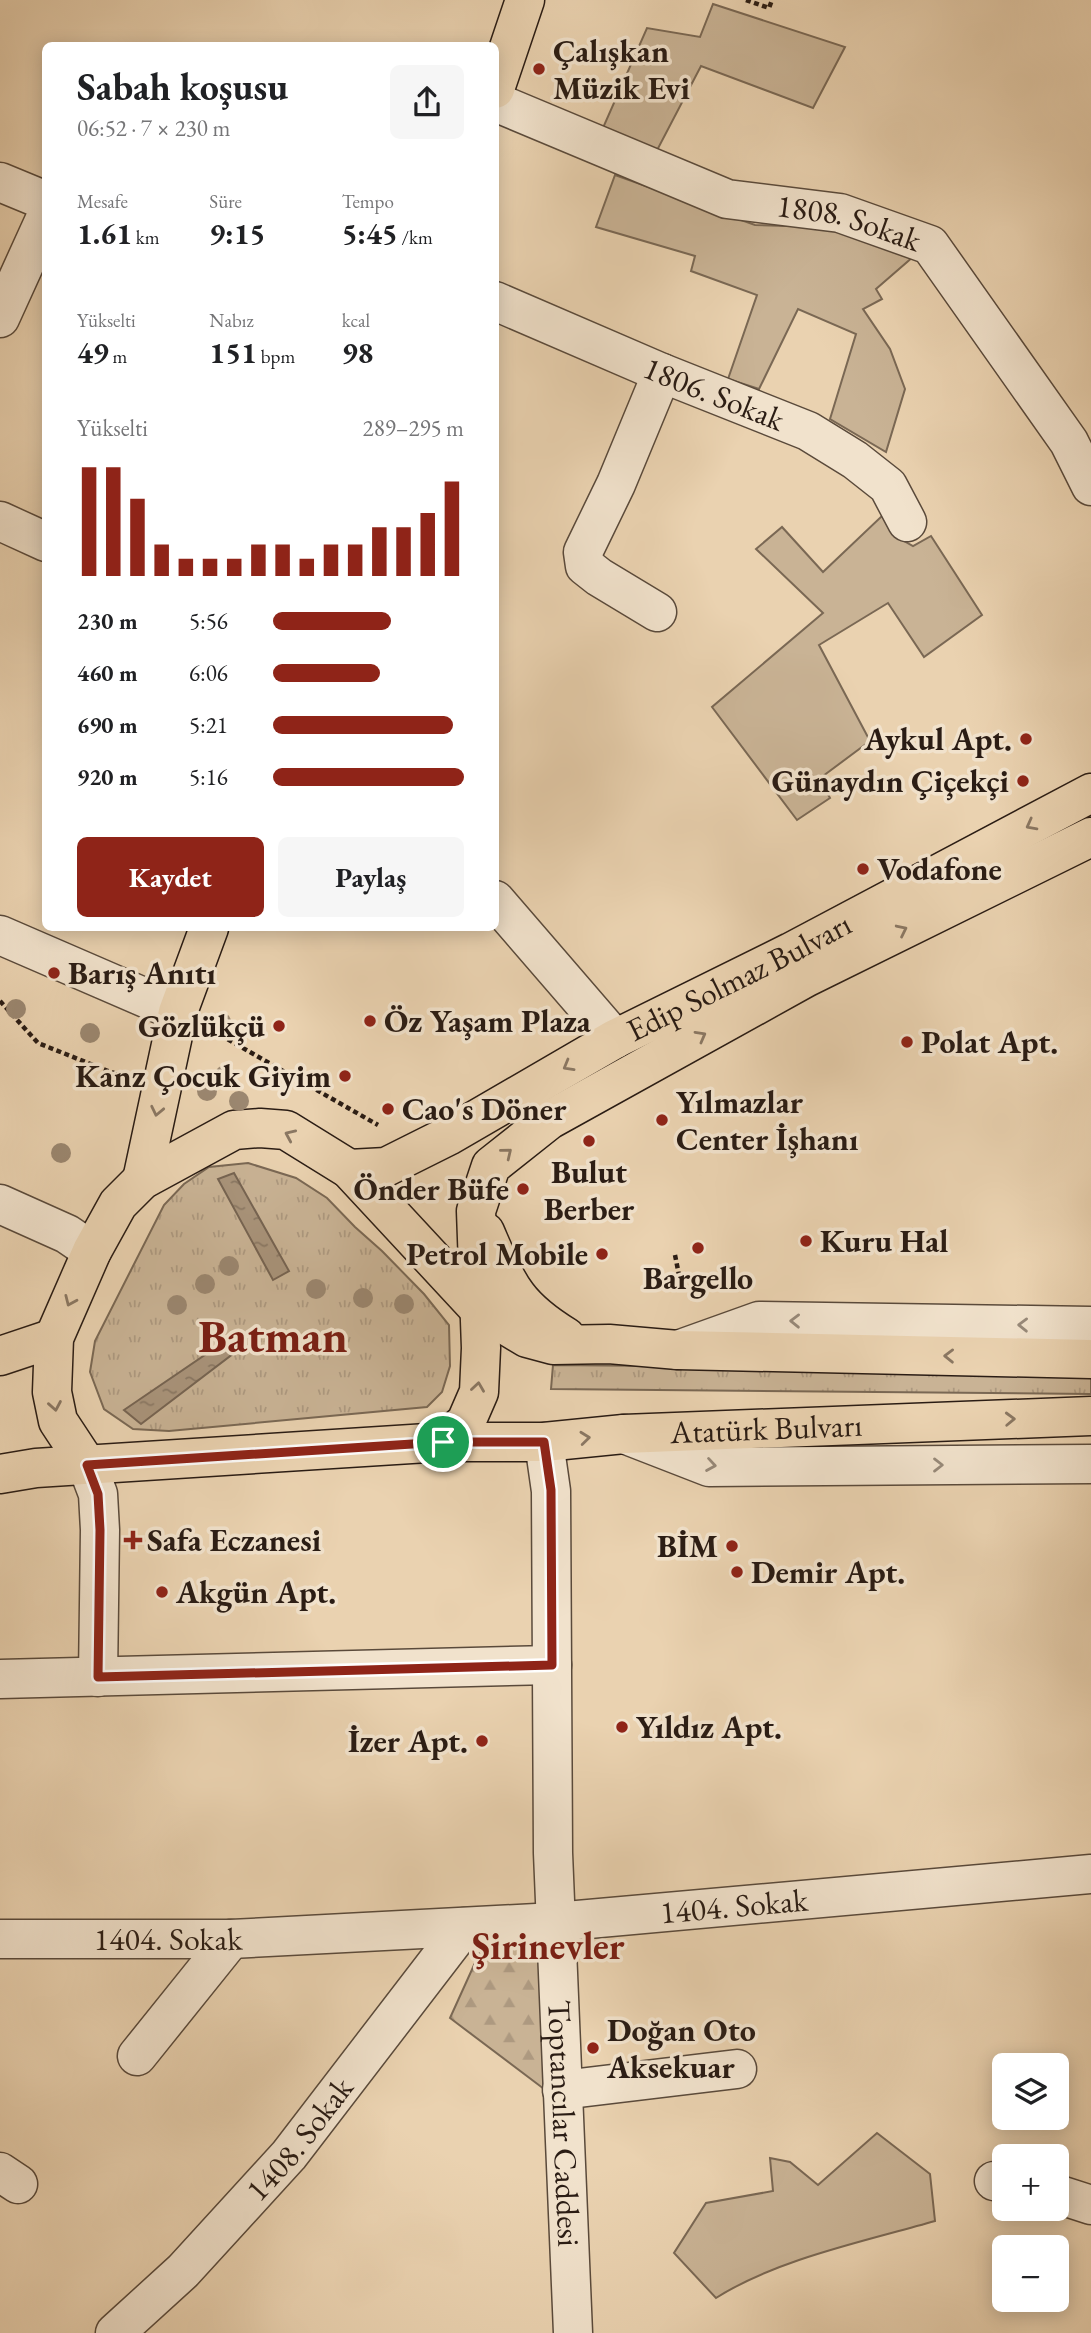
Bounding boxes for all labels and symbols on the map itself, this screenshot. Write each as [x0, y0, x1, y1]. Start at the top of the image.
place label: Çalışkan Müzik Evi [553, 30, 691, 109]
marker: Çalışkan Müzik Evi [531, 61, 547, 77]
street label: 1808. Sokak [774, 184, 928, 262]
street label: 1806. Sokak [637, 347, 792, 441]
place label: Aykul Apt. [863, 718, 1012, 760]
marker: Aykul Apt. [1018, 731, 1034, 747]
place label: Günaydın Çiçekçi [771, 760, 1010, 802]
marker: Günaydın Çiçekçi [1015, 773, 1031, 789]
one-way arrow [1026, 817, 1038, 830]
place label: Vodafone [877, 848, 1002, 890]
marker: Vodafone [855, 861, 871, 877]
street label: Edip Solmaz Bulvarı [620, 903, 859, 1051]
one-way arrow [895, 924, 907, 938]
place label: Barış Anıtı [68, 952, 216, 994]
marker: Barış Anıtı [46, 965, 62, 981]
place label: Öz Yaşam Plaza [384, 1000, 592, 1042]
place label: Gözlükçü [138, 1005, 265, 1047]
marker: Öz Yaşam Plaza [362, 1013, 378, 1029]
marker: Gözlükçü [271, 1018, 287, 1034]
place label: Polat Apt. [921, 1021, 1058, 1063]
one-way arrow [694, 1031, 706, 1044]
marker: Polat Apt. [899, 1034, 915, 1050]
place label: Kanz Çocuk Giyim [75, 1055, 331, 1097]
one-way arrow [563, 1058, 576, 1071]
marker: Kanz Çocuk Giyim [337, 1068, 353, 1084]
place label: Yılmazlar Center İşhanı [676, 1081, 859, 1160]
place label: Cao's Döner [402, 1088, 567, 1130]
marker: Cao's Döner [380, 1101, 396, 1117]
one-way arrow [150, 1105, 165, 1117]
marker: Yılmazlar Center İşhanı [654, 1112, 670, 1128]
one-way arrow [285, 1129, 297, 1143]
marker: Bulut Berber [581, 1133, 597, 1149]
one-way arrow [499, 1149, 512, 1162]
place label: Bulut Berber [544, 1151, 635, 1230]
place label: Önder Büfe [353, 1168, 509, 1210]
marker: Önder Büfe [515, 1181, 531, 1197]
place label: Kuru Hal [820, 1220, 949, 1262]
place label: Petrol Mobile [406, 1233, 588, 1275]
marker: Kuru Hal [798, 1233, 814, 1249]
marker: Bargello [690, 1240, 706, 1256]
marker: Petrol Mobile [594, 1246, 610, 1262]
place label: Bargello [643, 1257, 753, 1299]
one-way arrow [64, 1294, 78, 1306]
district label: Batman [198, 1306, 348, 1366]
one-way arrow [790, 1314, 801, 1329]
one-way arrow [1017, 1317, 1028, 1333]
one-way arrow [944, 1348, 954, 1364]
one-way arrow [470, 1381, 485, 1393]
one-way arrow [47, 1400, 62, 1412]
street label: Atatürk Bulvarı [668, 1404, 863, 1453]
pin [413, 1412, 473, 1472]
one-way arrow [1005, 1412, 1016, 1427]
one-way arrow [579, 1431, 590, 1446]
one-way arrow [705, 1457, 717, 1472]
one-way arrow [933, 1457, 944, 1473]
place label: Safa Eczanesi [147, 1519, 322, 1561]
place label: BİM [657, 1525, 718, 1567]
marker: Safa Eczanesi [125, 1532, 141, 1548]
marker: BİM [724, 1538, 740, 1554]
place label: Demir Apt. [751, 1551, 905, 1593]
marker: Demir Apt. [729, 1564, 745, 1580]
place label: Akgün Apt. [175, 1571, 336, 1613]
marker: Akgün Apt. [154, 1584, 170, 1600]
place label: Yıldız Apt. [636, 1706, 782, 1748]
marker: Yıldız Apt. [614, 1719, 630, 1735]
place label: İzer Apt. [348, 1720, 468, 1762]
marker: İzer Apt. [474, 1733, 490, 1749]
street label: 1404. Sokak [658, 1878, 811, 1934]
street label: 1404. Sokak [94, 1917, 244, 1960]
district label: Şirinevler [471, 1921, 625, 1970]
street label: Toptancılar Caddesi [538, 1999, 590, 2248]
place label: Doğan Oto Aksekuar [606, 2009, 756, 2088]
marker: Doğan Oto Aksekuar [585, 2040, 601, 2056]
street label: 1408. Sokak [236, 2068, 363, 2210]

